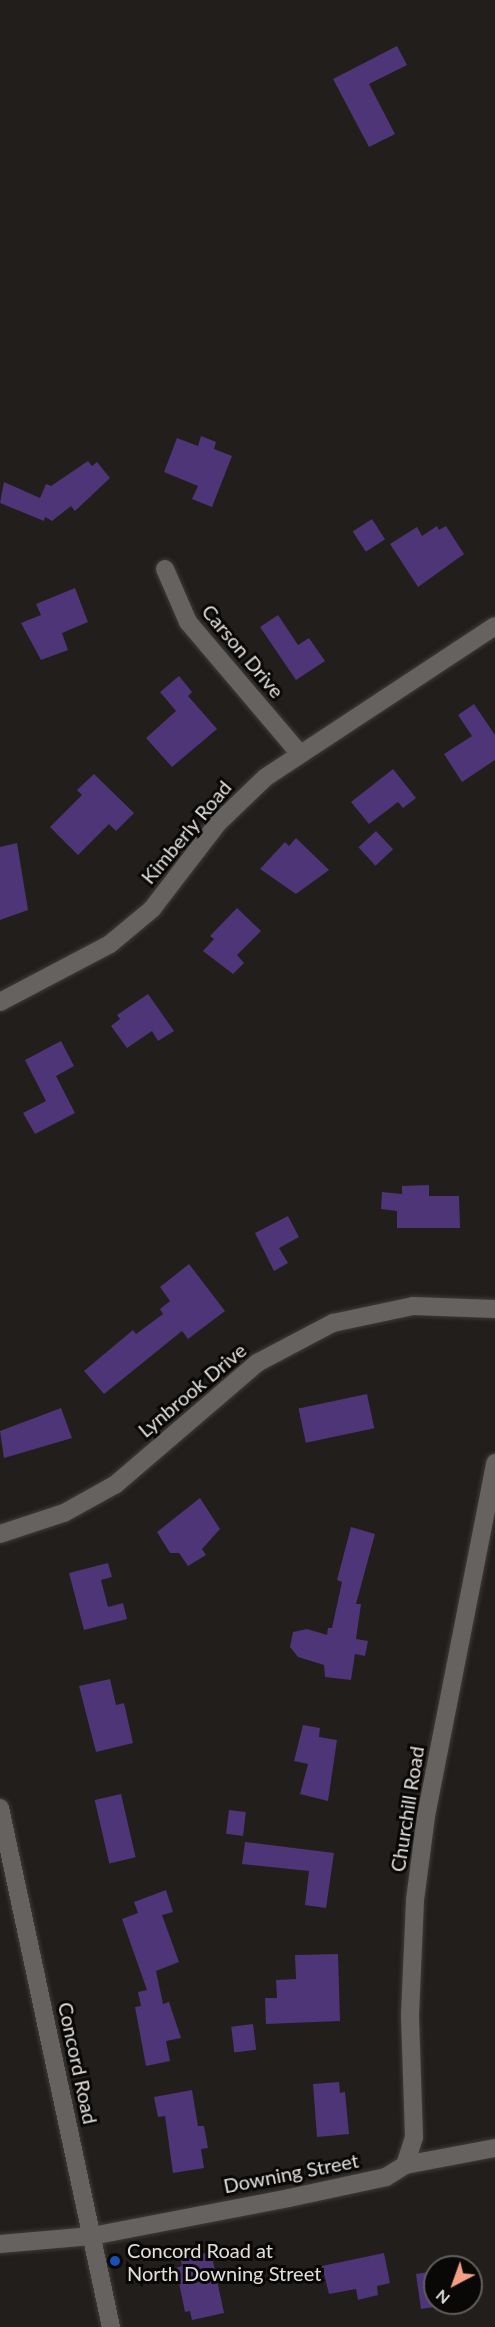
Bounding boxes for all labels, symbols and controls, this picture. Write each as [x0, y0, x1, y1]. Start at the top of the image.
street label: Carson Drive [197, 599, 289, 703]
street label: Kimberly Road [136, 775, 236, 889]
street label: Lynbrook Drive [133, 1338, 251, 1442]
street label: Churchill Road [385, 1744, 429, 1874]
street label: Concord Road [53, 2000, 103, 2126]
street label: Downing Street [221, 2148, 361, 2198]
place label: Concord Road at North Downing Street [127, 2238, 321, 2285]
marker: Concord Road at North Downing Street [108, 2254, 122, 2268]
north arrow [423, 2255, 483, 2315]
text: N [431, 2286, 453, 2309]

